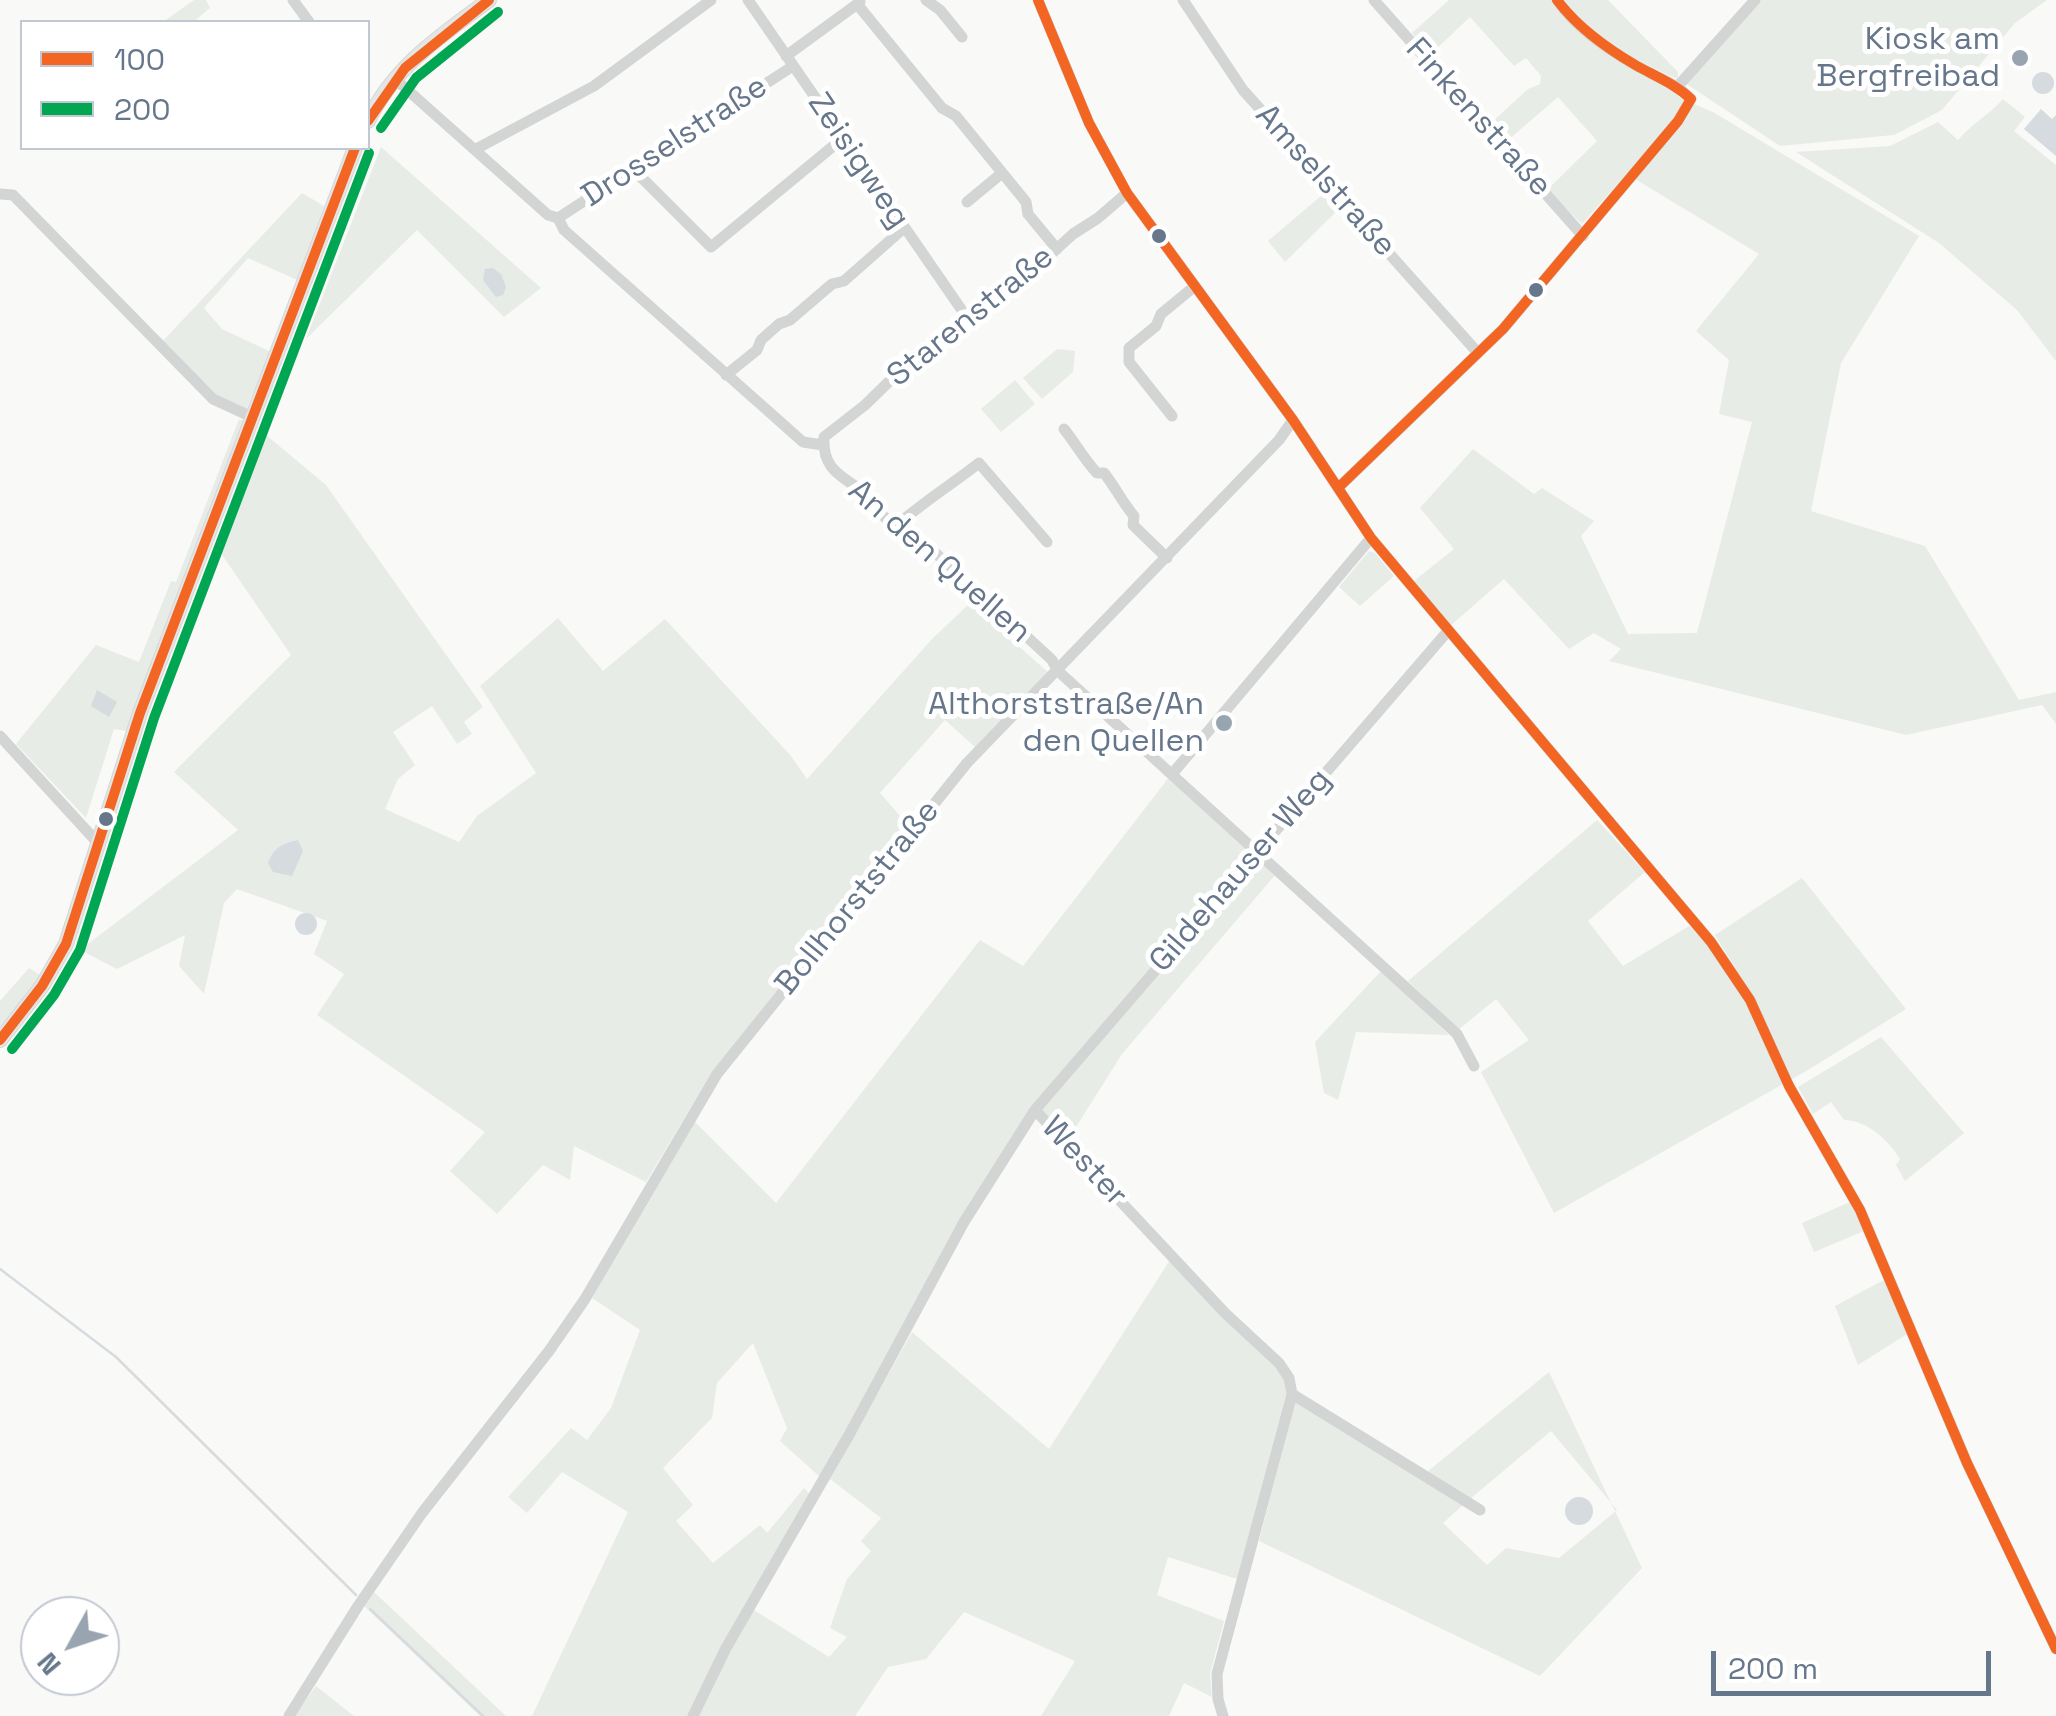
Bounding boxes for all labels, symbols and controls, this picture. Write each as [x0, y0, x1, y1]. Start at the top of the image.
legend [20, 20, 370, 150]
place label: Kiosk am Bergfreibad [1816, 21, 2000, 96]
street label: Finkenstraße [1397, 31, 1559, 205]
text: 100 [114, 40, 165, 79]
marker: Kiosk am Bergfreibad [2009, 47, 2031, 69]
street label: Drosselstraße [575, 68, 775, 216]
street label: Zeisigweg [799, 86, 917, 236]
text: 200 [114, 90, 171, 129]
street label: Amselstraße [1247, 97, 1403, 265]
unlabelled marker [1149, 226, 1169, 246]
street label: Starenstraße [880, 238, 1062, 396]
unlabelled marker [1526, 280, 1546, 300]
street label: An den Quellen [840, 472, 1038, 652]
place label: Althorststraße/An den Quellen [928, 686, 1204, 761]
marker: Althorststraße/An den Quellen [1213, 712, 1235, 734]
street label: Gildehauser Weg [1142, 762, 1340, 980]
street label: Bollhorststraße [768, 793, 948, 1003]
unlabelled marker [96, 809, 116, 829]
street label: Wester [1033, 1109, 1135, 1215]
north arrow [20, 1596, 120, 1696]
scale bar [1716, 1631, 1996, 1693]
text: N [29, 1645, 68, 1683]
text: 200 m [1728, 1649, 1818, 1688]

